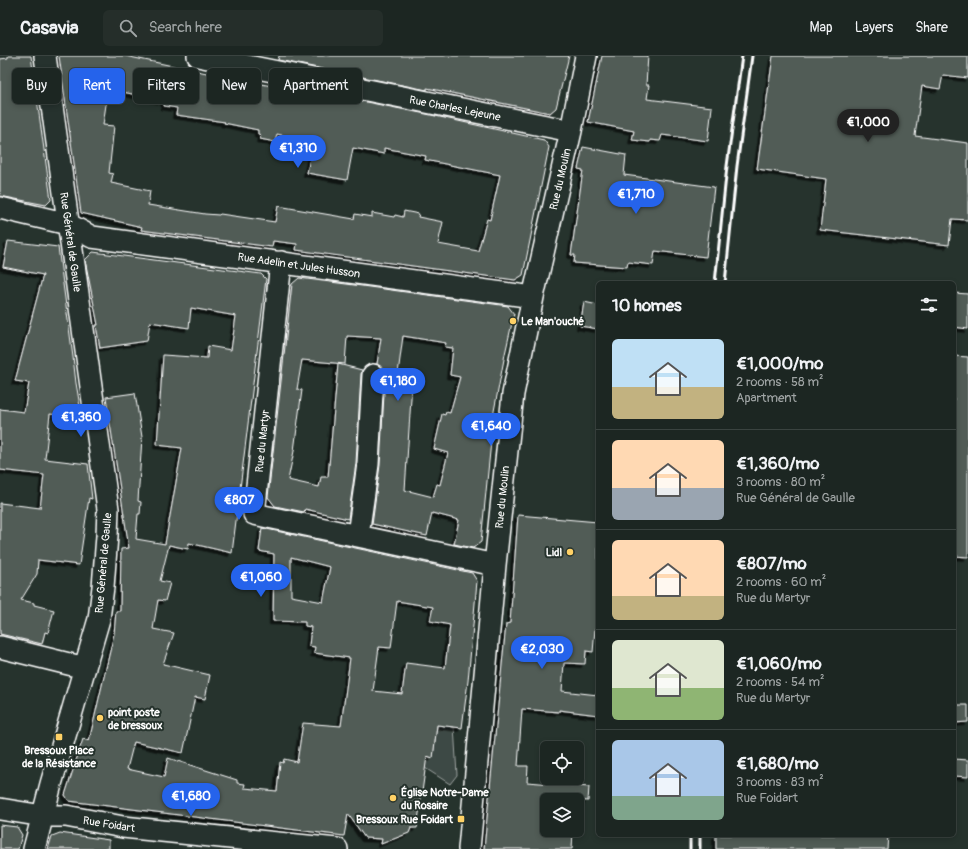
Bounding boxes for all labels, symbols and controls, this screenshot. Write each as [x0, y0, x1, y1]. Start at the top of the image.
search box [103, 10, 383, 46]
text: Casavia [20, 16, 79, 40]
icon: search [117, 17, 139, 39]
text: Search here [149, 18, 222, 37]
text: Map [810, 19, 833, 36]
text: Layers [855, 19, 893, 36]
text: Share [915, 19, 948, 36]
chip: Buy [12, 68, 61, 104]
chip: Rent [69, 68, 125, 104]
chip: Filters [133, 68, 199, 104]
chip: New [207, 68, 261, 104]
chip: Apartment [269, 68, 362, 104]
street label: Rue Charles Lejeune [408, 93, 502, 124]
pin: €1,000 [835, 109, 901, 143]
text: €1,000 [846, 114, 890, 130]
pin: €1,310 [265, 135, 331, 169]
text: €1,310 [279, 140, 317, 156]
street label: Rue du Moulin [547, 147, 574, 211]
pin: €1,710 [603, 181, 669, 215]
text: €1,710 [617, 186, 655, 202]
street label: Rue Général de Gaulle [57, 191, 84, 293]
street label: Rue Adelin et Jules Husson [237, 250, 361, 281]
icon: filters [918, 294, 940, 316]
text: 10 homes [612, 295, 682, 316]
place label: Le Man'ouché [521, 315, 584, 328]
marker: Le Man'ouché [508, 316, 518, 326]
text: €1,000/mo [736, 353, 823, 374]
icon: home [644, 355, 692, 403]
pin: €1,180 [365, 368, 431, 402]
text: €1,180 [379, 373, 417, 389]
text: 2 rooms · 58 m² [736, 374, 823, 390]
text: Apartment [736, 390, 797, 406]
pin: €1,360 [48, 404, 114, 438]
text: €1,360 [61, 409, 101, 425]
street label: Rue du Martyr [253, 409, 272, 473]
pin: €1,640 [458, 413, 524, 447]
text: €1,640 [471, 418, 511, 434]
text: €1,360/mo [736, 453, 820, 474]
icon: home [644, 456, 692, 504]
street label: Rue du Moulin [493, 465, 512, 529]
text: 3 rooms · 80 m² [736, 474, 825, 490]
pin: €807 [215, 487, 263, 521]
text: Rue Général de Gaulle [736, 490, 855, 506]
text: €807 [224, 492, 254, 508]
street label: Rue Général de Gaulle [93, 512, 114, 614]
place label: Lidl [546, 546, 562, 559]
marker: Lidl [565, 547, 575, 557]
text: €807/mo [736, 553, 807, 574]
icon: home [644, 556, 692, 604]
pin: €1,060 [228, 564, 294, 598]
text: €1,060 [240, 569, 282, 585]
text: 2 rooms · 60 m² [736, 574, 826, 590]
text: Rue du Martyr [736, 590, 811, 606]
pin: €2,030 [509, 636, 575, 670]
text: €2,030 [520, 641, 564, 657]
text: €1,060/mo [736, 653, 822, 674]
icon: home [644, 656, 692, 704]
text: 2 rooms · 54 m² [736, 674, 824, 690]
text: Rue du Martyr [736, 690, 811, 706]
place label: point poste de bressoux [108, 706, 163, 732]
marker: point poste de bressoux [95, 713, 105, 723]
marker: Bressoux Place de la Résistance [54, 732, 64, 742]
map controls [540, 741, 584, 837]
button: locate [540, 741, 584, 785]
place label: Bressoux Place de la Résistance [22, 744, 97, 770]
text: €1,680/mo [736, 753, 819, 774]
icon: home [644, 756, 692, 804]
text: 3 rooms · 83 m² [736, 774, 824, 790]
pin: €1,680 [158, 783, 224, 817]
place label: Église Notre-Dame du Rosaire [401, 785, 489, 812]
text: €1,680 [171, 788, 211, 804]
text: Rue Foidart [736, 790, 798, 806]
marker: Église Notre-Dame du Rosaire [388, 793, 398, 803]
button: layers [540, 793, 584, 837]
place label: Bressoux Rue Foidart [356, 813, 454, 826]
street label: Rue Foidart [82, 814, 136, 835]
marker: Bressoux Rue Foidart [456, 814, 466, 824]

